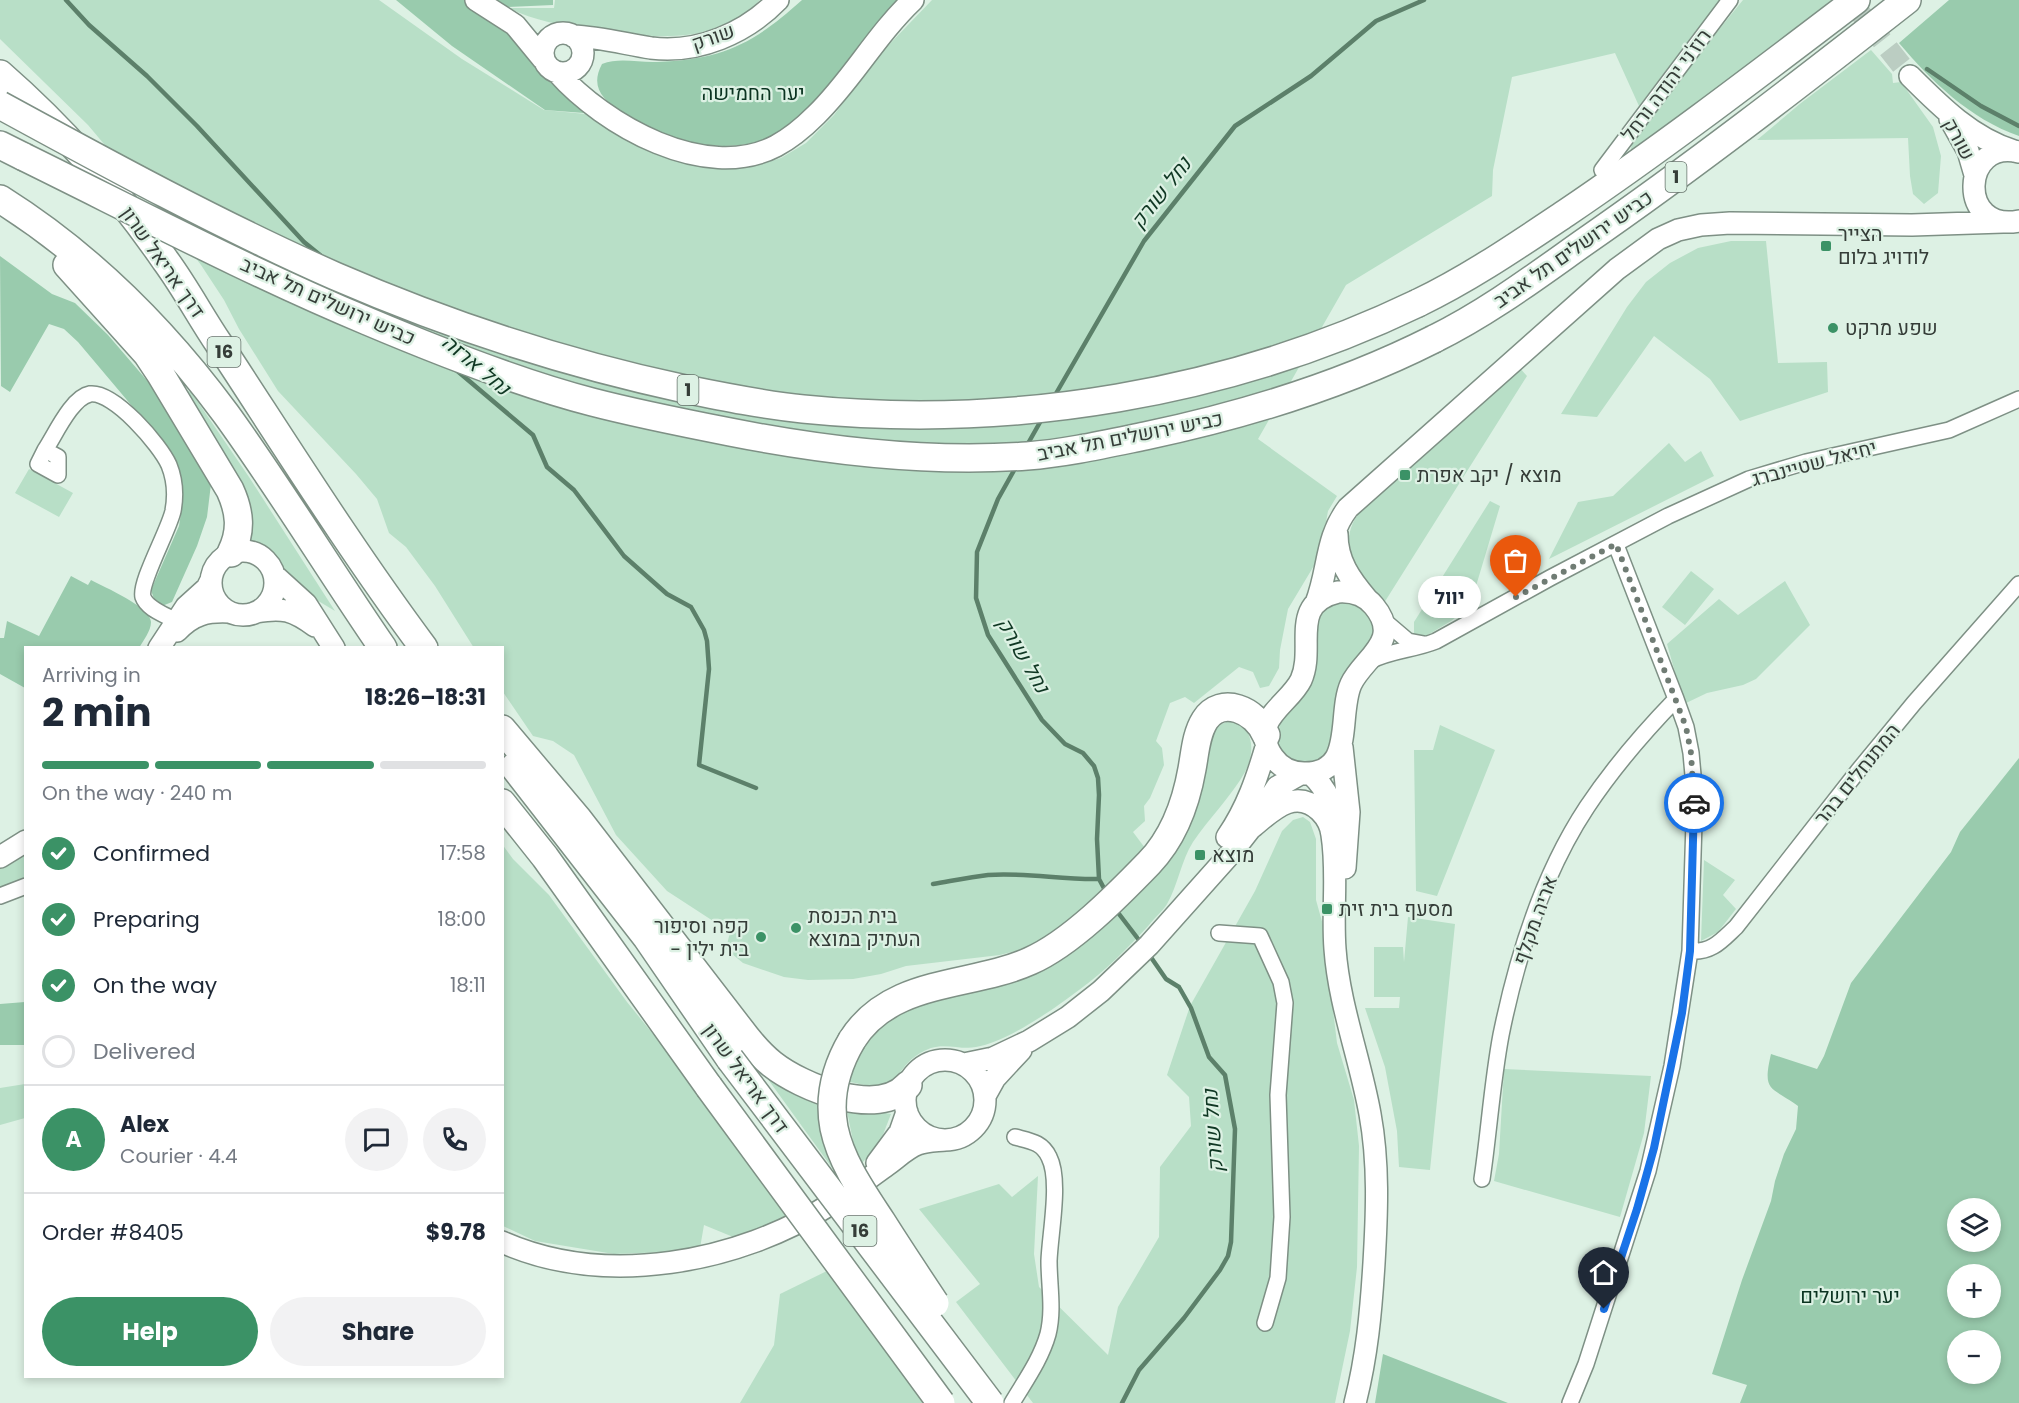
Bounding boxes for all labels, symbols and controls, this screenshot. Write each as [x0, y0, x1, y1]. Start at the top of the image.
street label: שורק [688, 17, 738, 57]
street label: רוז'ני יהודה ורחל [1615, 23, 1717, 147]
park label: יער החמישה [701, 79, 805, 107]
street label: שורק [1936, 113, 1982, 165]
water label: נחל שורק [1123, 150, 1199, 235]
road number: 1 [1666, 162, 1686, 192]
street label: כביש ירושלים תל אביב [1488, 183, 1658, 315]
street label: דרך אריאל שרון [114, 201, 212, 323]
place label: הצייר לודויג בלום [1838, 220, 1929, 271]
marker: הצייר לודויג בלום [1819, 239, 1833, 253]
street label: כביש ירושלים תל אביב [236, 250, 420, 352]
place label: שפע מרקט [1845, 314, 1938, 342]
marker: שפע מרקט [1826, 321, 1840, 335]
water label: נחל ארזה [436, 327, 518, 403]
road number: 16 [208, 337, 240, 367]
road number: 1 [678, 375, 698, 405]
street label: כביש ירושלים תל אביב [1035, 404, 1225, 468]
street label: יחיאל שטיינברג [1748, 433, 1880, 493]
place label: מוצא / יקב אפרת [1417, 461, 1562, 489]
marker: מוצא / יקב אפרת [1398, 468, 1412, 482]
pin [1490, 535, 1541, 597]
icon: bag [1499, 544, 1532, 577]
callout: יוול [1417, 576, 1480, 618]
text: יוול [1434, 583, 1465, 611]
water label: נחל שורק [990, 611, 1058, 699]
text: Arriving in [42, 661, 141, 689]
text: 18:26–18:31 [365, 682, 486, 713]
text: 2 min [42, 685, 152, 740]
street label: המתנחלים בהר [1807, 717, 1907, 831]
courier [1664, 773, 1724, 833]
text: On the way · 240 m [42, 779, 232, 807]
icon: car [1678, 787, 1711, 820]
icon: check [42, 837, 75, 870]
text: Confirmed [93, 838, 210, 869]
text: 17:58 [439, 839, 486, 867]
place label: מוצא [1212, 841, 1254, 869]
marker: מוצא [1193, 848, 1207, 862]
street label: אריה מקלף [1506, 871, 1564, 969]
place label: מסעף בית זית [1339, 895, 1453, 923]
place label: בית הכנסת העתיק במוצא [808, 902, 921, 953]
marker: מסעף בית זית [1320, 902, 1334, 916]
icon: check [42, 903, 75, 936]
text: Preparing [93, 904, 200, 935]
text: 18:00 [438, 905, 486, 933]
place label: קפה וסיפור - בית ילין [654, 912, 749, 963]
marker: בית הכנסת העתיק במוצא [789, 921, 803, 935]
marker: קפה וסיפור - בית ילין [754, 930, 768, 944]
icon: check [42, 969, 75, 1002]
text: On the way [93, 970, 217, 1001]
text: 18:11 [450, 971, 486, 999]
street label: דרך אריאל שרון [696, 1017, 796, 1139]
text: Delivered [93, 1036, 196, 1067]
water label: נחל שורק [1195, 1087, 1230, 1174]
button: chat [345, 1108, 408, 1171]
button: phone [423, 1108, 486, 1171]
text: Alex [120, 1109, 169, 1140]
text: A [65, 1124, 82, 1155]
text: Courier · 4.4 [120, 1142, 238, 1170]
map controls [1947, 1198, 2001, 1384]
button: layers [1947, 1198, 2001, 1252]
road number: 16 [844, 1216, 876, 1246]
text: Order #8405 [42, 1217, 184, 1248]
text: $9.78 [426, 1217, 486, 1248]
pin [1578, 1247, 1629, 1309]
icon: home [1587, 1256, 1620, 1289]
button: + [1947, 1264, 2001, 1318]
park label: יער ירושלים [1800, 1282, 1900, 1310]
button: Help [42, 1297, 258, 1366]
button: Share [270, 1297, 486, 1366]
button: − [1947, 1330, 2001, 1384]

